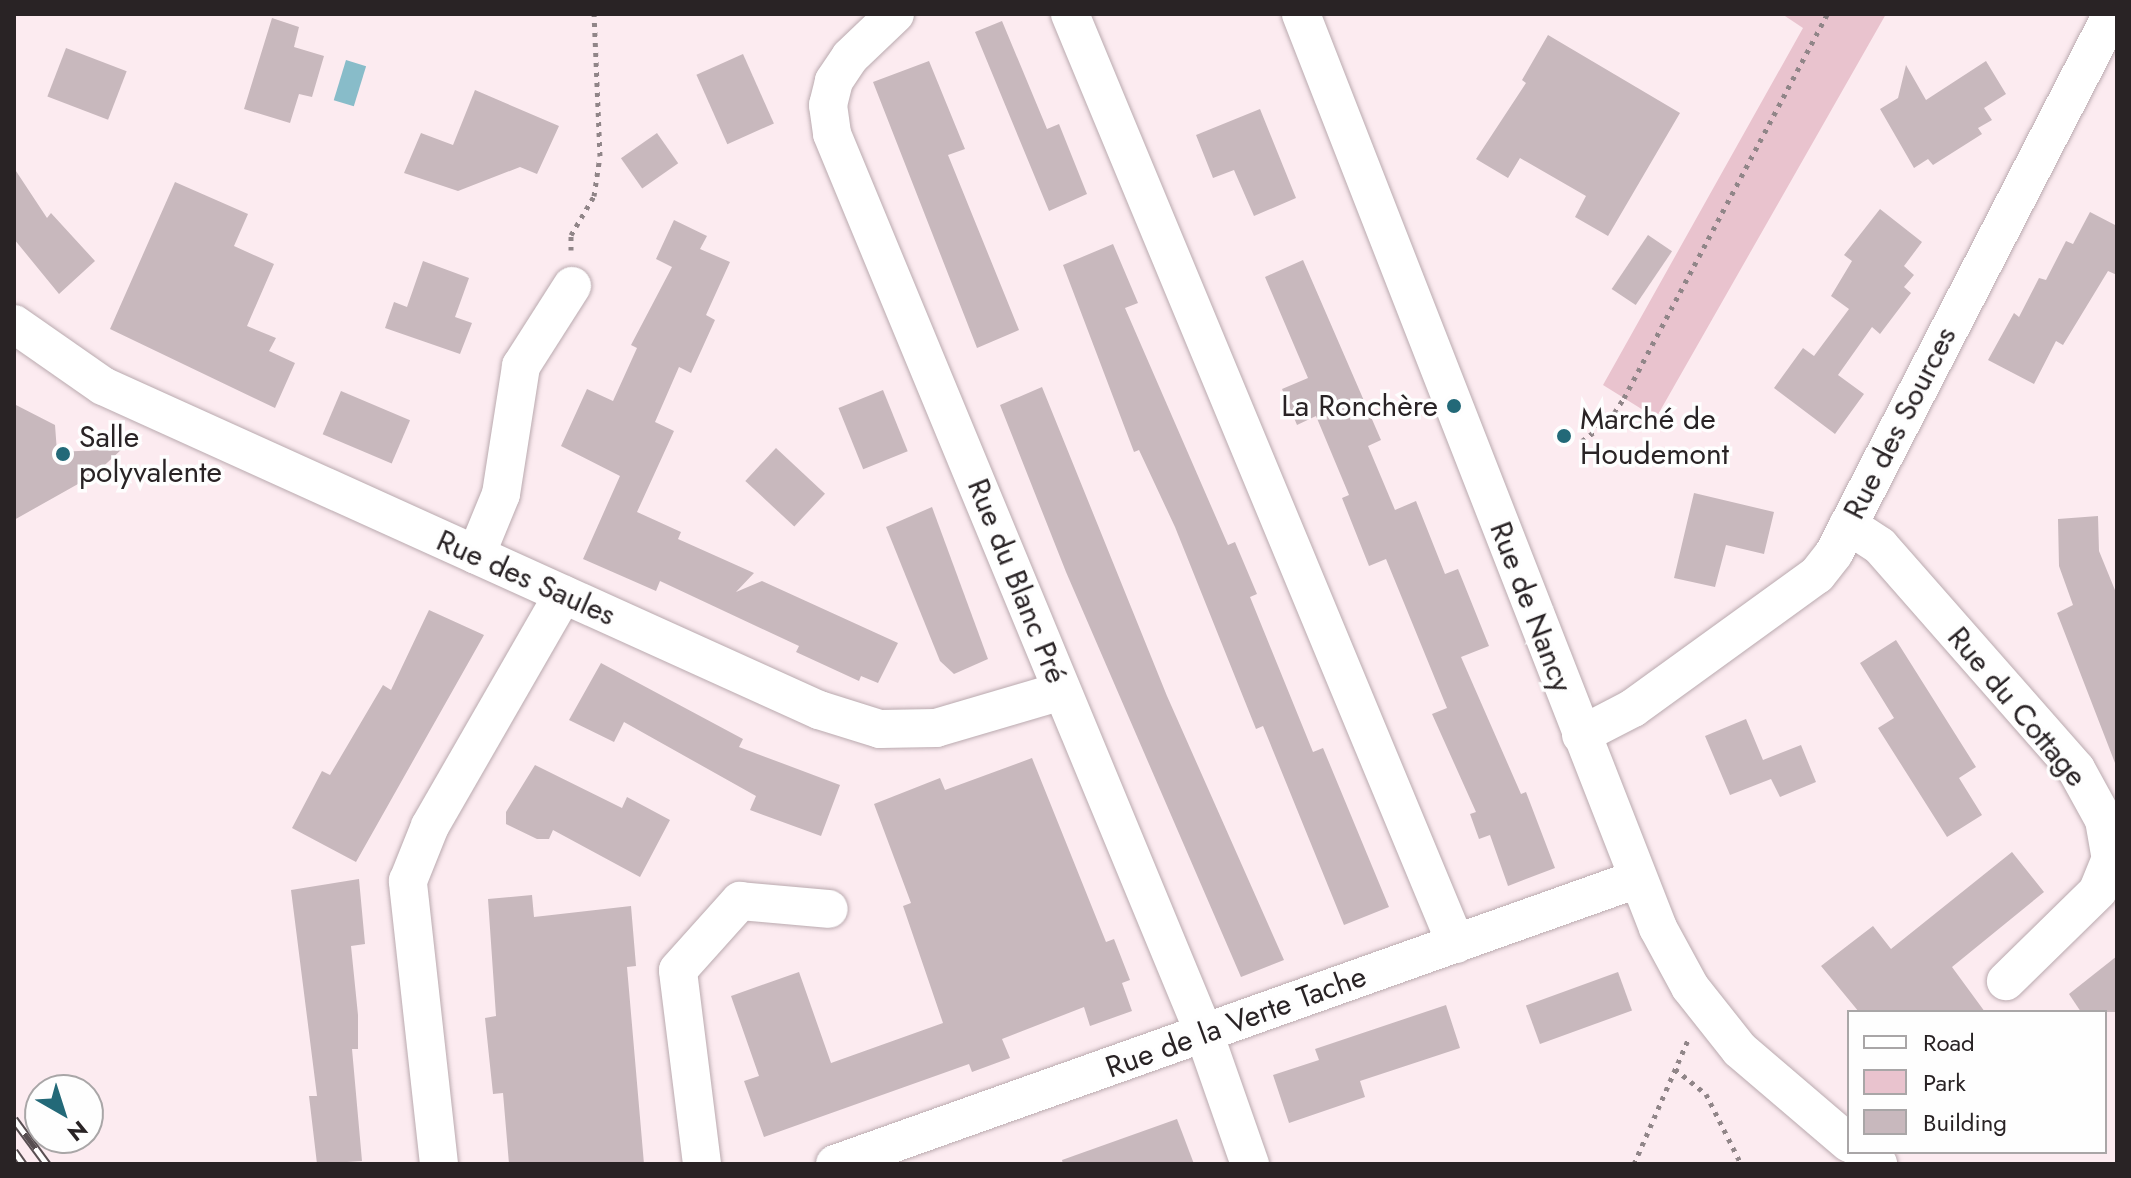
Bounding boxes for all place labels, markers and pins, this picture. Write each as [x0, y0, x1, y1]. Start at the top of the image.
place label: La Ronchère [1281, 388, 1438, 424]
marker: La Ronchère [1445, 397, 1463, 415]
place label: Marché de Houdemont [1580, 401, 1729, 472]
place label: Salle polyvalente [79, 419, 222, 490]
marker: Marché de Houdemont [1555, 427, 1573, 445]
marker: Salle polyvalente [54, 445, 72, 463]

